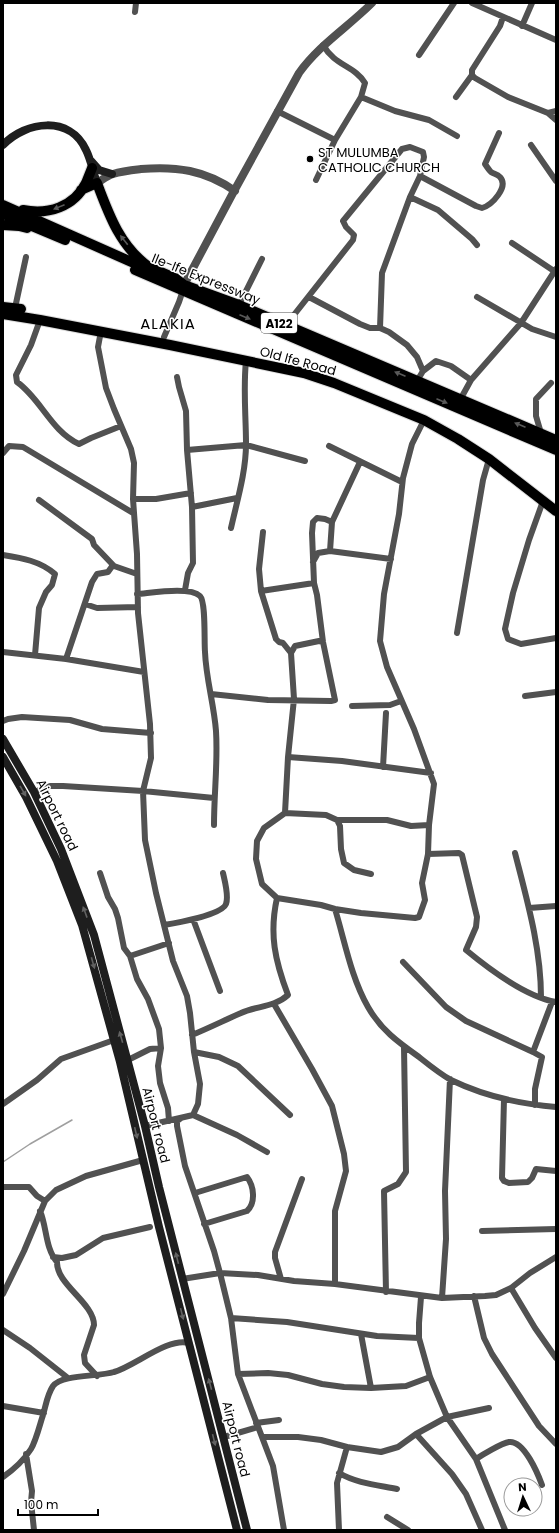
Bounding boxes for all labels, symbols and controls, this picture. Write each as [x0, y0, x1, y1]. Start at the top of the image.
place label: ST MULUMBA CATHOLIC CHURCH [318, 143, 440, 177]
marker: ST MULUMBA CATHOLIC CHURCH [305, 154, 315, 164]
one-way arrow [53, 204, 65, 210]
one-way arrow [119, 235, 128, 246]
street label: Ile-Ife Expressway [149, 249, 264, 310]
district label: ALAKIA [140, 313, 196, 334]
road number: A122 [261, 313, 297, 333]
one-way arrow [239, 314, 250, 320]
street label: Old Ife Road [258, 342, 338, 380]
one-way arrow [395, 371, 406, 377]
one-way arrow [436, 398, 447, 404]
one-way arrow [514, 421, 526, 427]
street label: Airport road [31, 776, 83, 854]
one-way arrow [19, 785, 26, 797]
one-way arrow [82, 905, 88, 917]
one-way arrow [90, 957, 96, 969]
one-way arrow [118, 1030, 124, 1042]
street label: Airport road [137, 1085, 175, 1165]
one-way arrow [134, 1127, 140, 1140]
one-way arrow [174, 1252, 180, 1264]
one-way arrow [179, 1308, 185, 1320]
one-way arrow [206, 1377, 212, 1390]
street label: Airport road [217, 1399, 255, 1479]
one-way arrow [211, 1434, 217, 1446]
north arrow [503, 1477, 543, 1517]
text: N [518, 1479, 527, 1495]
scale bar [18, 1491, 98, 1517]
text: 100 m [24, 1496, 58, 1513]

